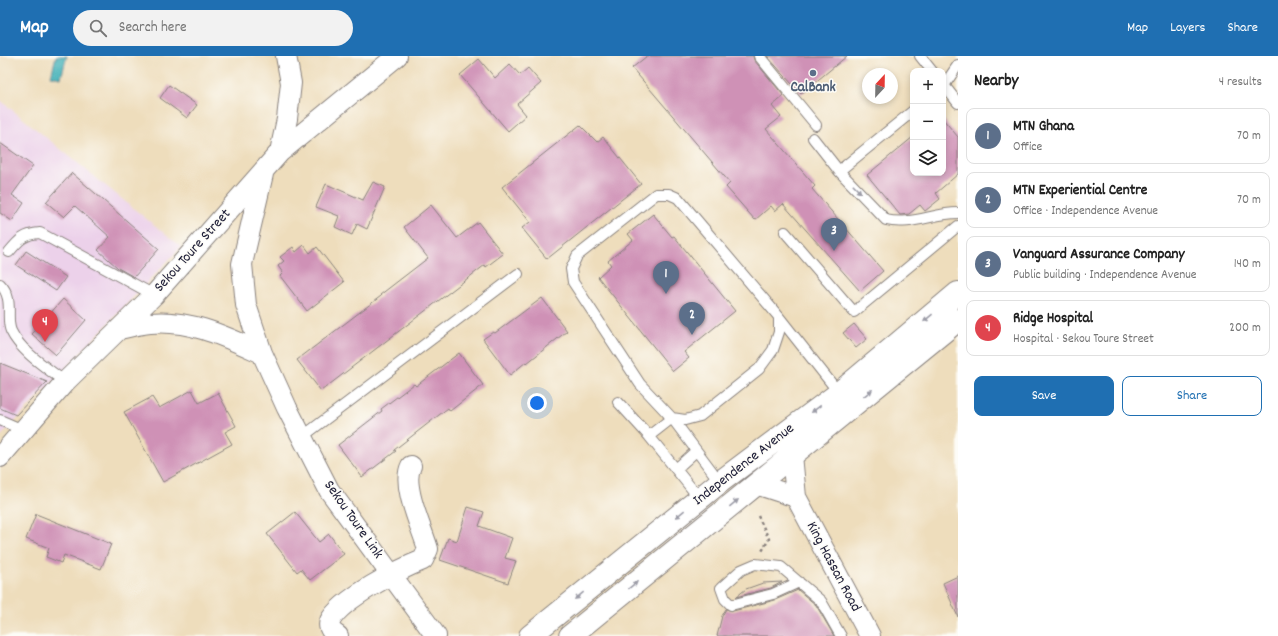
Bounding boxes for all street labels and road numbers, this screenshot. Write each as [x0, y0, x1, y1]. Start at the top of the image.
street label: Sekou Toure Street [149, 204, 237, 298]
street label: Independence Avenue [689, 418, 800, 512]
street label: Sekou Toure Link [318, 476, 388, 564]
street label: King Hassan Road [800, 518, 866, 616]

